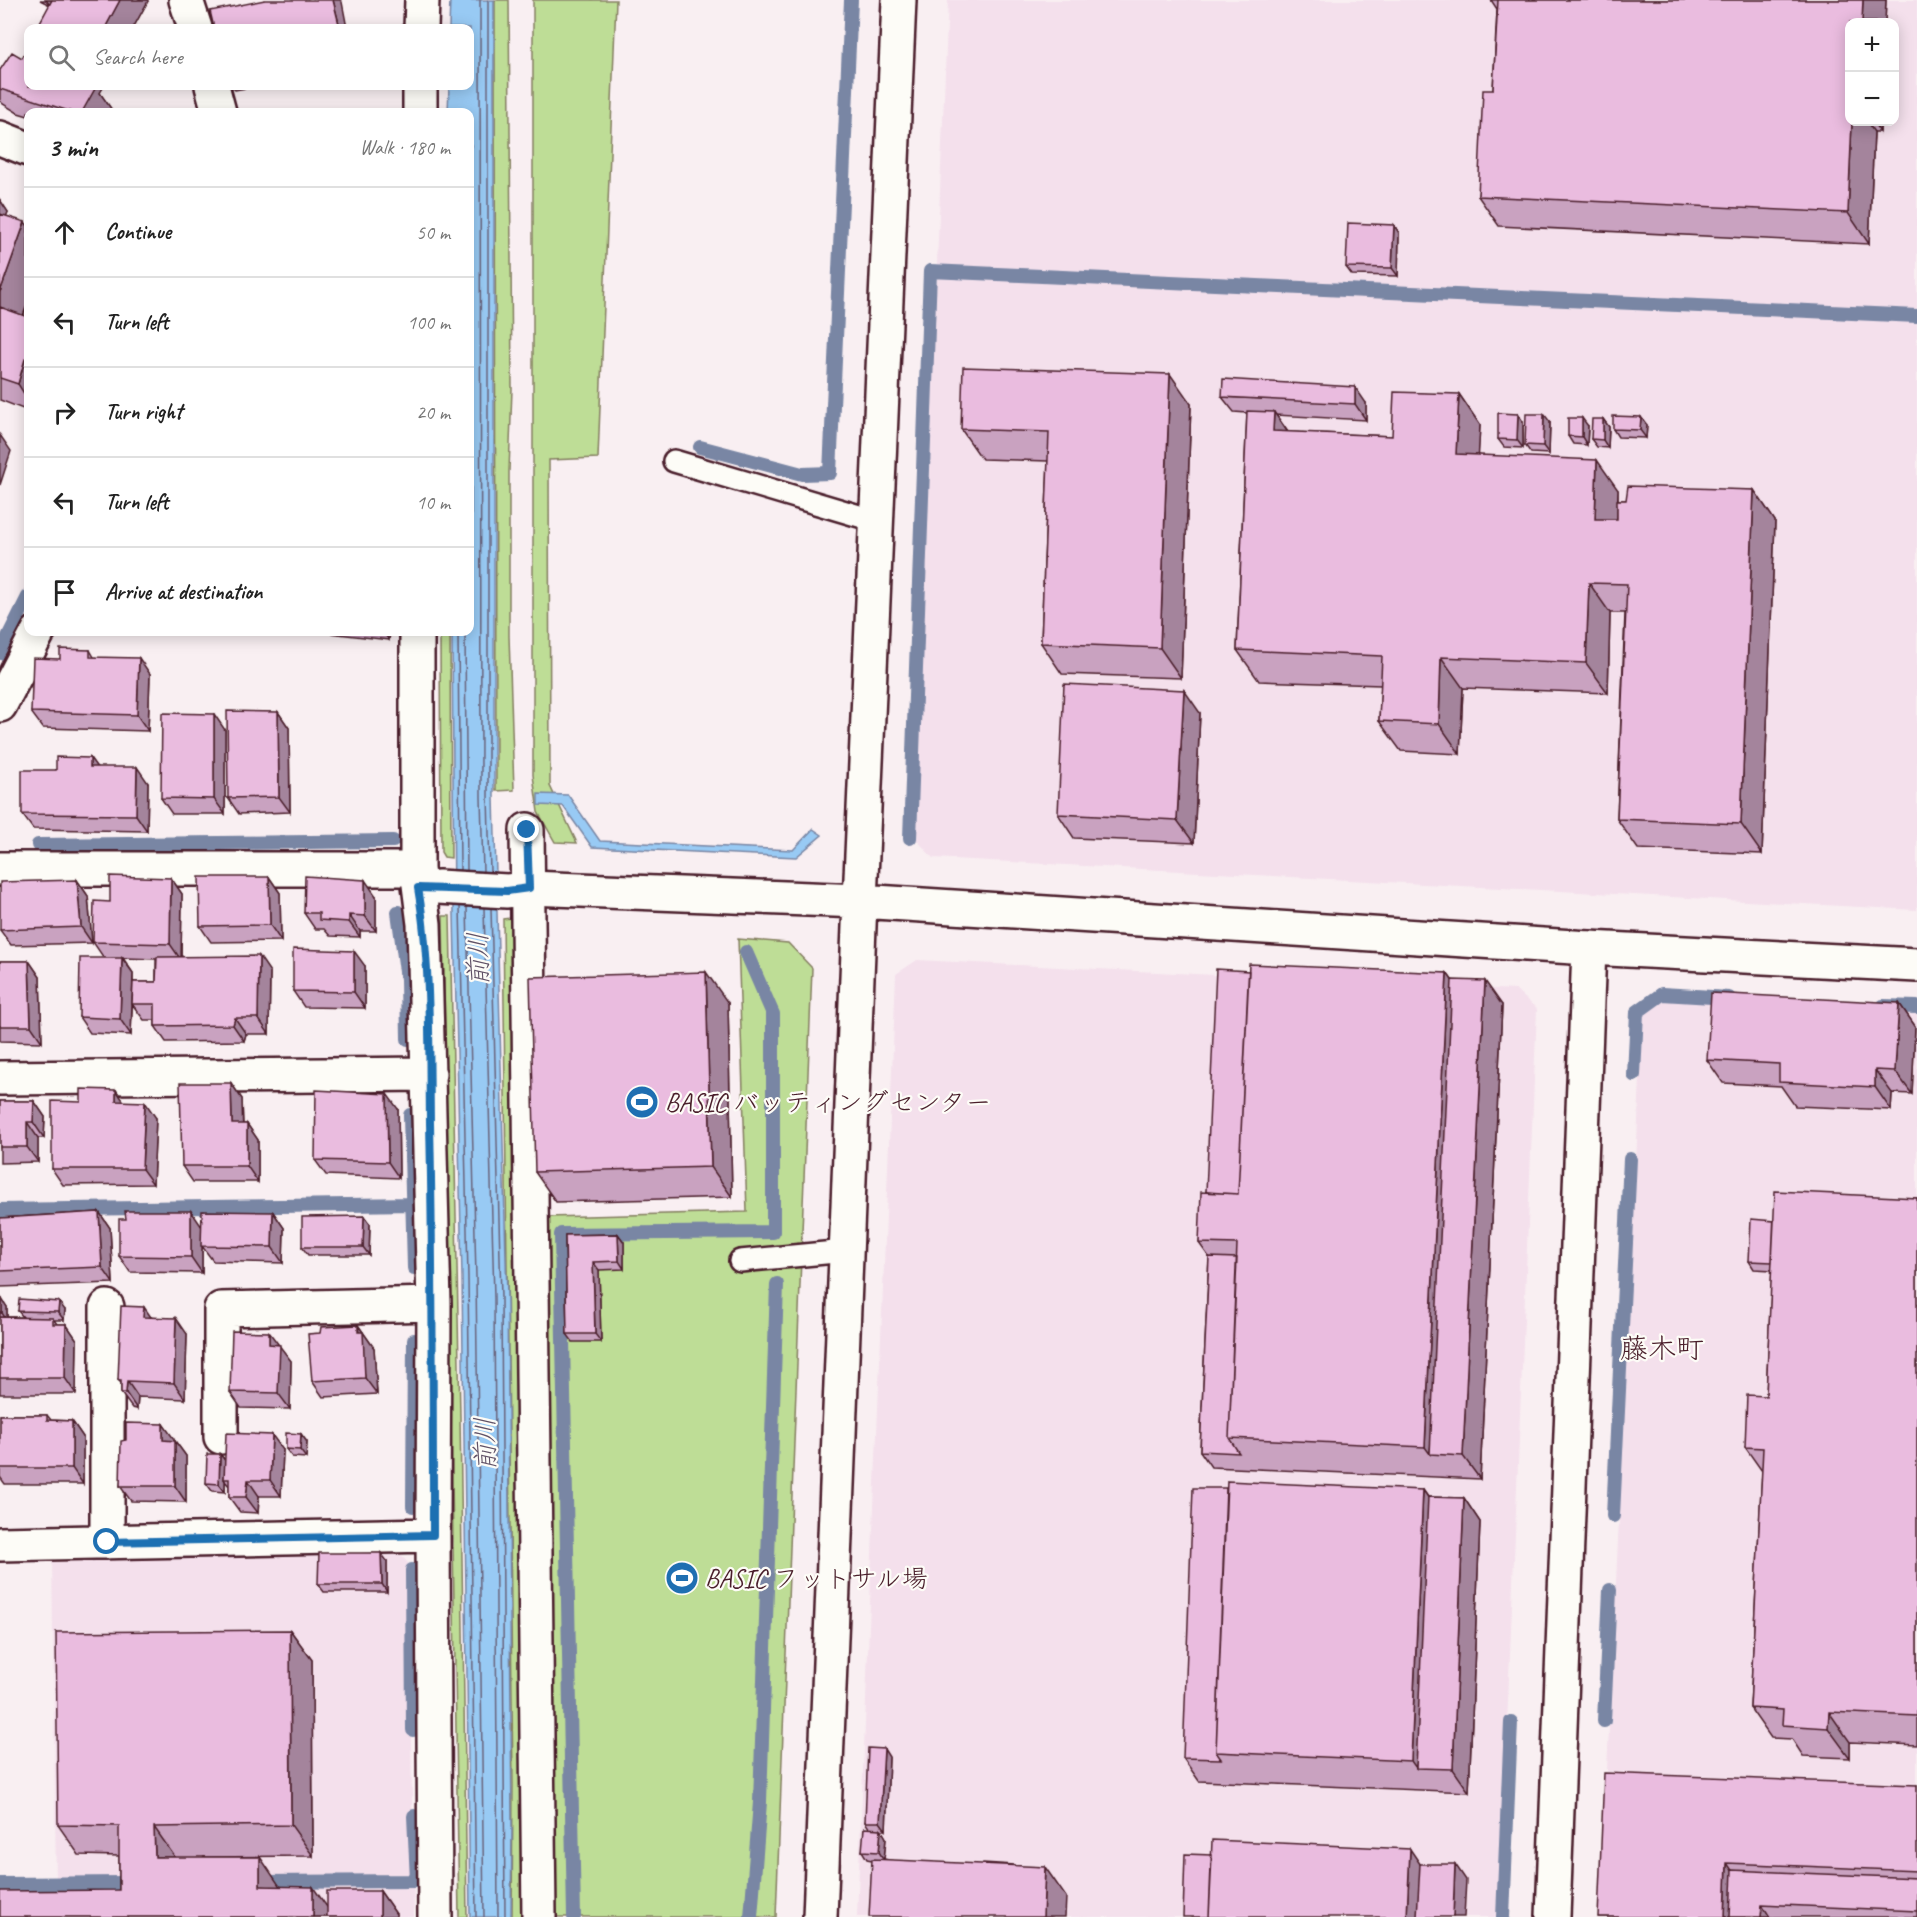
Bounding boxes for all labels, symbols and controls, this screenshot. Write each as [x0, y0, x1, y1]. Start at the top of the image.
map controls [1845, 18, 1899, 126]
button: + [1845, 18, 1899, 72]
search box [24, 24, 474, 90]
icon: search [45, 41, 78, 74]
text: Search here [93, 43, 183, 71]
button: − [1845, 72, 1899, 126]
text: 3 min [48, 131, 98, 164]
text: Walk · 180 m [360, 135, 450, 160]
icon: ahead [48, 216, 81, 249]
text: Continue [105, 218, 171, 246]
text: 50 m [416, 220, 450, 245]
icon: left [48, 306, 81, 339]
text: Turn left [105, 308, 169, 336]
text: 100 m [407, 310, 450, 335]
icon: right [48, 396, 81, 429]
text: Turn right [105, 398, 182, 426]
text: 20 m [416, 400, 450, 425]
icon: left [48, 486, 81, 519]
text: Turn left [105, 488, 169, 516]
text: 10 m [416, 490, 450, 515]
icon: arrive [48, 576, 81, 609]
text: Arrive at destination [105, 578, 262, 606]
route end [513, 816, 539, 842]
water label: 前川 [461, 932, 495, 986]
sports icon: BASIC バッティングセンター [624, 1084, 660, 1120]
place label: BASIC バッティングセンター [665, 1086, 992, 1119]
district label: 藤木町 [1620, 1331, 1704, 1366]
water label: 前川 [468, 1417, 502, 1471]
route start [93, 1528, 119, 1554]
sports icon: BASIC フットサル場 [664, 1560, 700, 1596]
place label: BASIC フットサル場 [705, 1562, 928, 1595]

